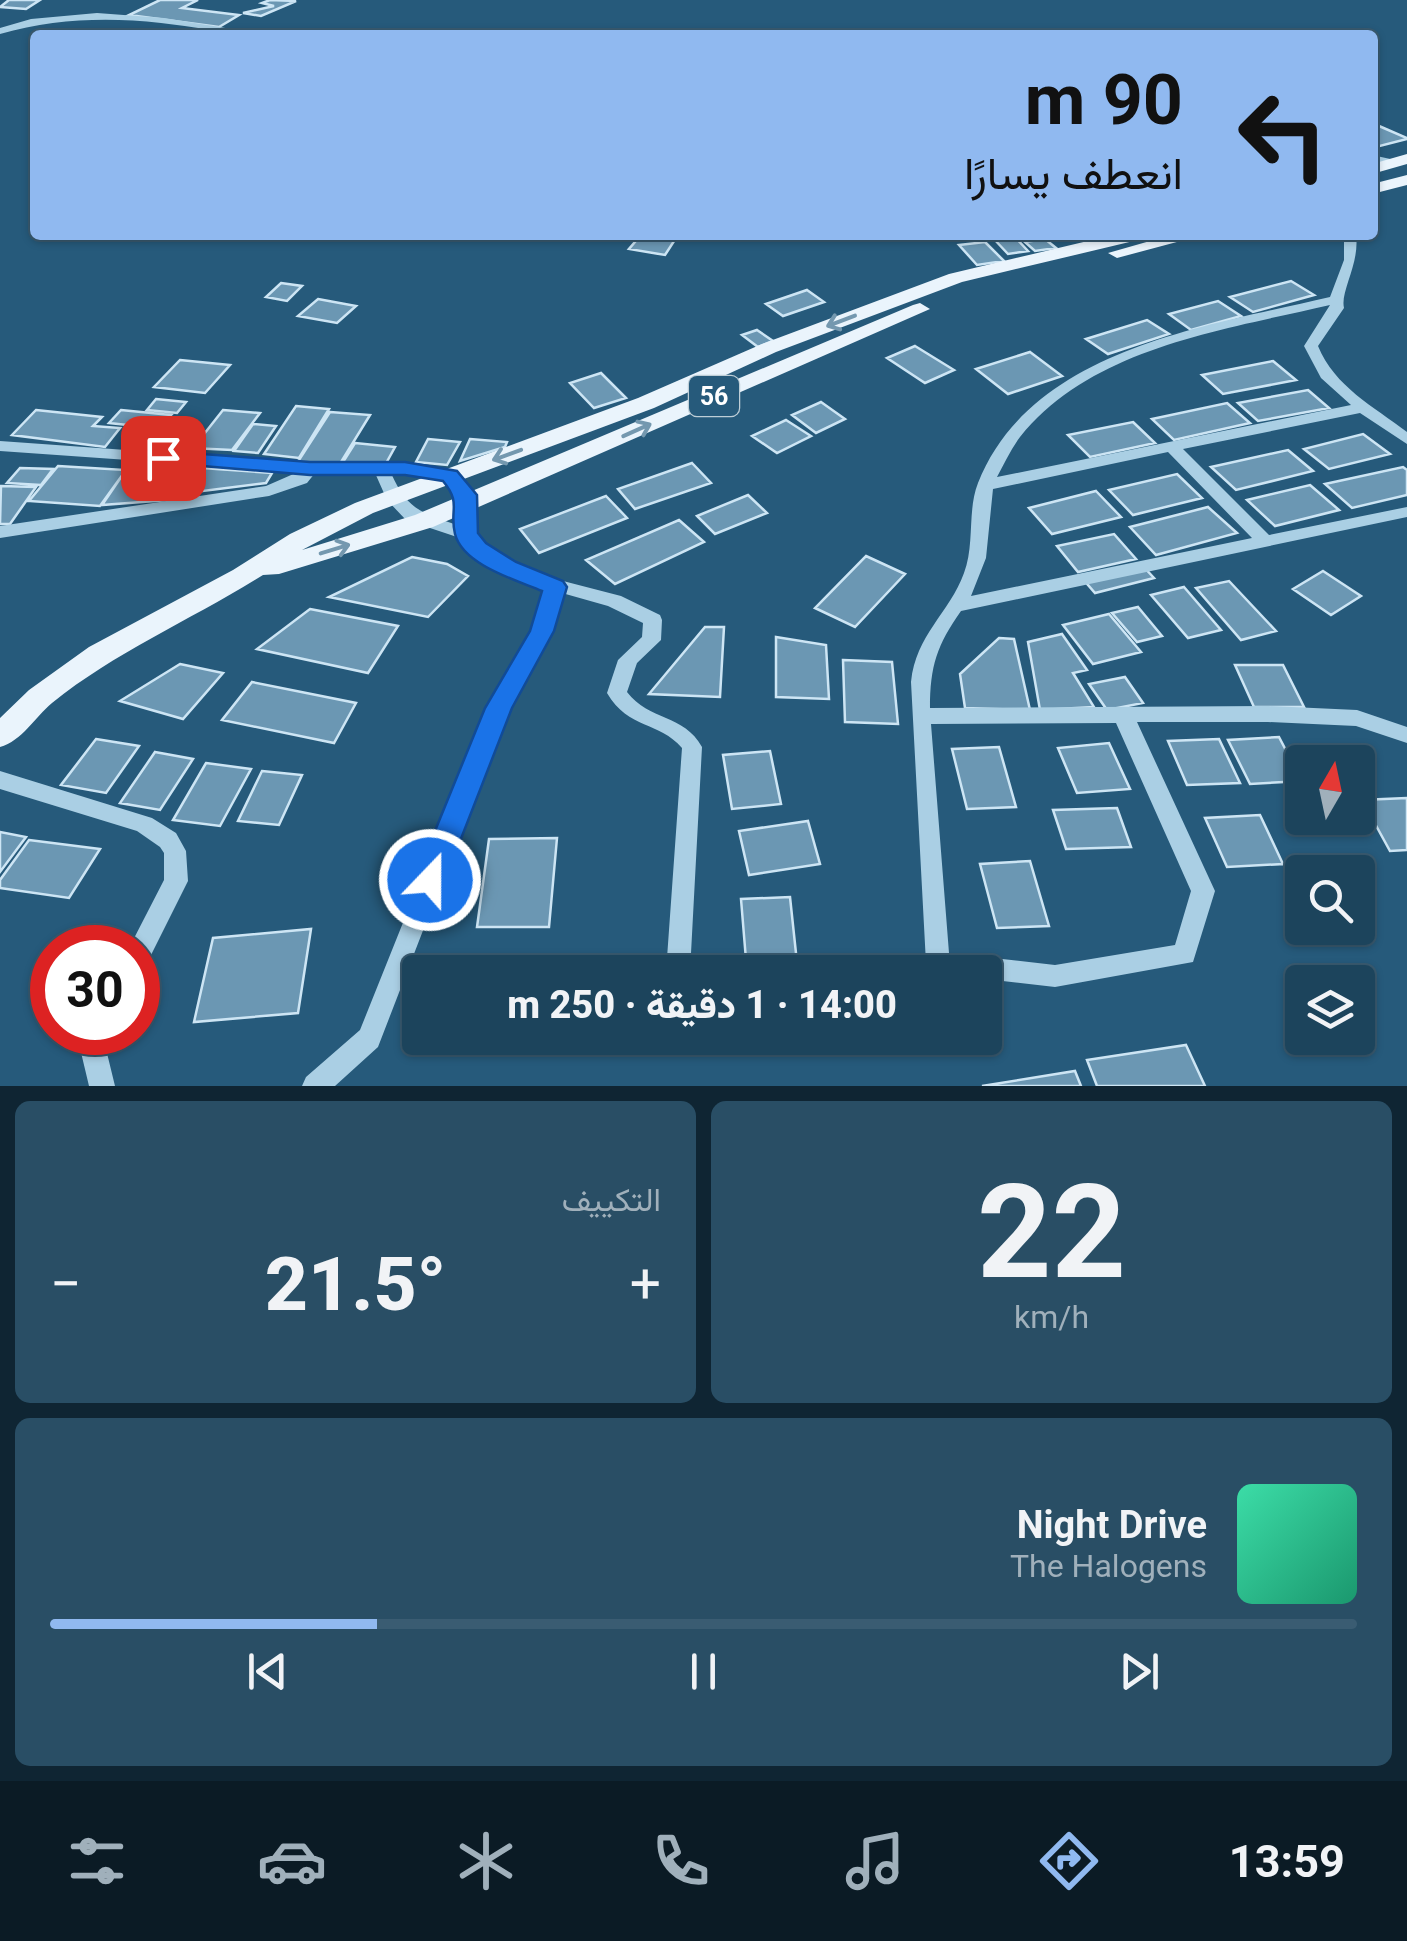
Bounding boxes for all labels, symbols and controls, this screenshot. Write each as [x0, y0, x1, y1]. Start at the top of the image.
text: 90 m [1025, 59, 1183, 141]
icon: left [1218, 70, 1348, 200]
text: انعطف يسارًا [964, 147, 1183, 200]
one-way arrow [827, 313, 858, 331]
road number: 56 [689, 376, 739, 416]
pin [121, 416, 206, 501]
one-way arrow [621, 420, 652, 438]
icon: arrive [136, 431, 191, 486]
one-way arrow [493, 447, 523, 465]
one-way arrow [319, 539, 351, 557]
north arrow [1285, 745, 1375, 835]
map controls [1285, 745, 1375, 1055]
position arrow [378, 828, 482, 932]
button: search [1285, 855, 1375, 945]
speed limit sign: 30 [30, 925, 160, 1055]
button: layers [1285, 965, 1375, 1055]
text: 14:00 · 1 دقيقة · 250 m [507, 983, 897, 1027]
text: 22 [977, 1156, 1126, 1309]
text: التكييف [562, 1181, 661, 1219]
text: 21.5° [265, 1240, 446, 1328]
text: − [50, 1252, 81, 1316]
text: + [630, 1252, 661, 1316]
text: km/h [1014, 1298, 1089, 1336]
text: Night Drive [1017, 1503, 1207, 1547]
text: The Halogens [1010, 1547, 1207, 1585]
icon: previous [240, 1644, 295, 1699]
icon: pause [676, 1644, 731, 1699]
icon: next [1112, 1644, 1167, 1699]
icon: filters [62, 1826, 132, 1896]
icon: car [257, 1826, 327, 1896]
icon: climate [451, 1826, 521, 1896]
icon: phone [646, 1826, 716, 1896]
icon: music [840, 1826, 910, 1896]
icon: directions [1034, 1826, 1104, 1896]
text: 13:59 [1229, 1835, 1345, 1888]

